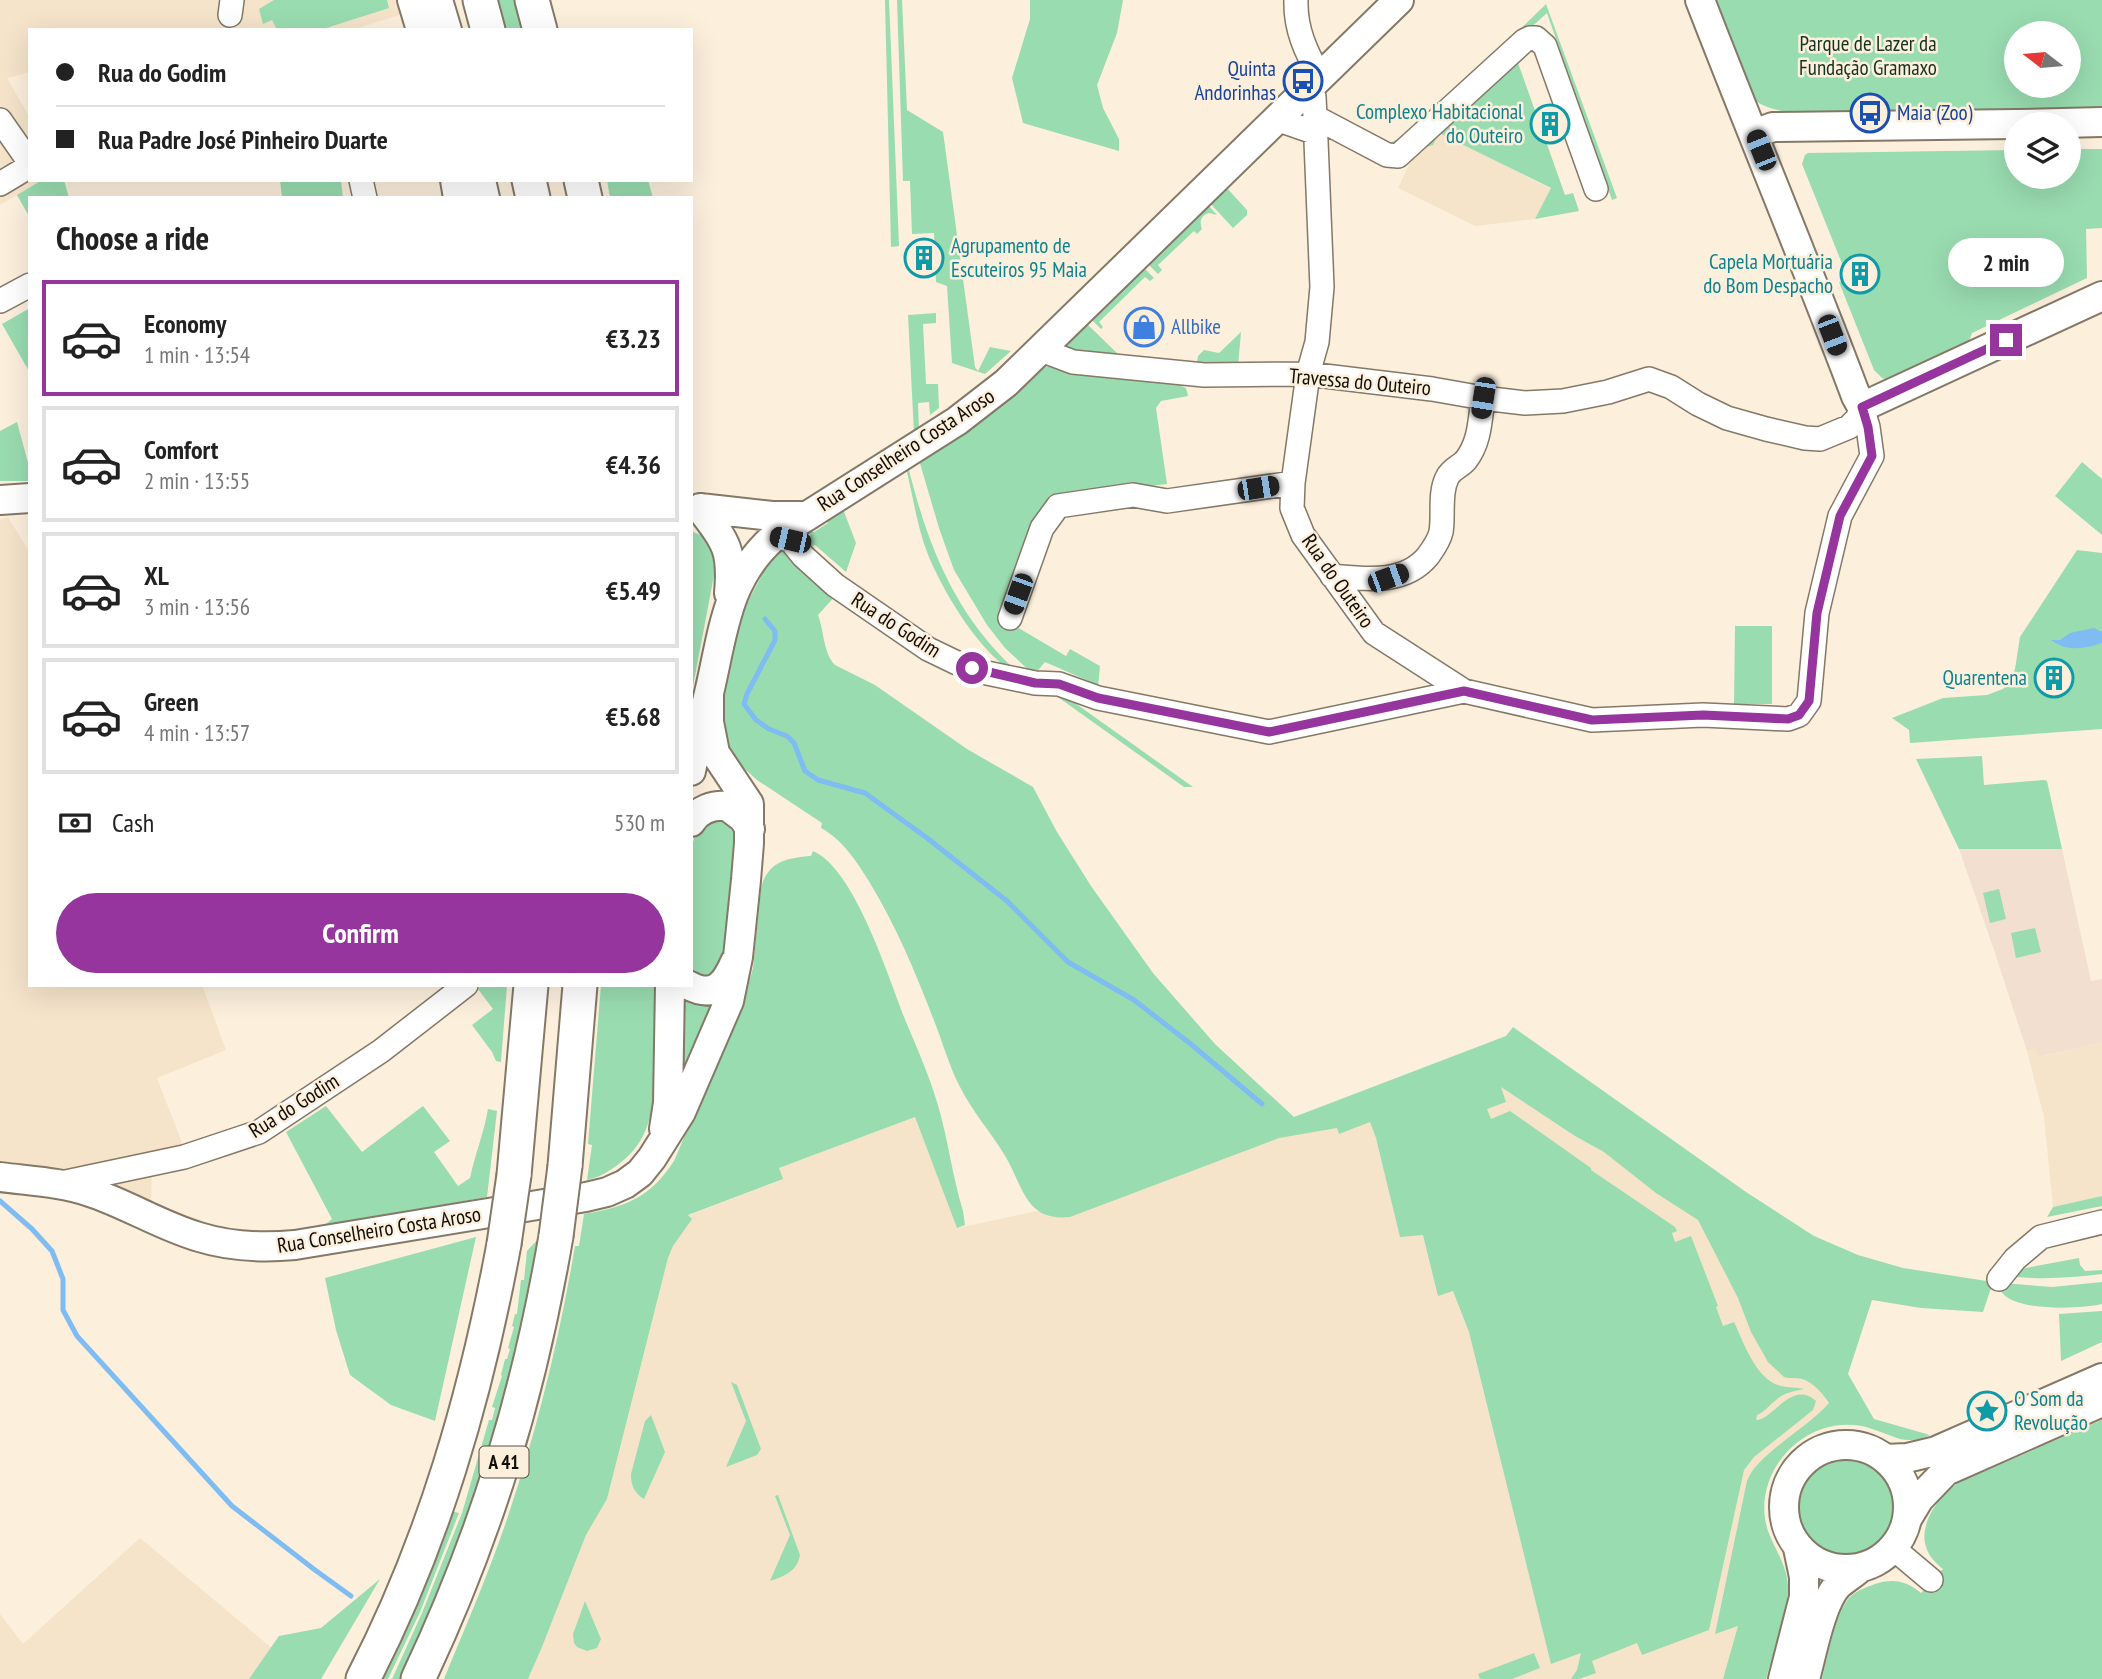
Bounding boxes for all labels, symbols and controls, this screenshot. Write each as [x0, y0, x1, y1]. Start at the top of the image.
north arrow [2004, 21, 2081, 98]
map controls [2004, 21, 2081, 189]
park label: Parque de Lazer da Fundação Gramaxo [1799, 30, 1937, 81]
place label: Quinta Andorinhas [1194, 55, 1276, 106]
text: Rua do Godim [98, 56, 226, 89]
bus stop icon: Quinta Andorinhas [1282, 60, 1324, 102]
bus stop icon: Maia (Zoo) [1849, 92, 1891, 134]
place label: Complexo Habitacional do Outeiro [1356, 98, 1523, 149]
place label: Maia (Zoo) [1897, 99, 1973, 126]
building icon: Complexo Habitacional do Outeiro [1529, 103, 1571, 145]
button: layers [2004, 112, 2081, 189]
text: Rua Padre José Pinheiro Duarte [98, 123, 388, 156]
car [1744, 127, 1779, 173]
text: Choose a ride [56, 217, 209, 259]
place label: Agrupamento de Escuteiros 95 Maia [951, 232, 1087, 283]
building icon: Agrupamento de Escuteiros 95 Maia [903, 237, 945, 279]
callout: 2 min [1948, 238, 2064, 288]
place label: Capela Mortuária do Bom Despacho [1703, 248, 1833, 299]
text: 2 min [1983, 248, 2029, 277]
building icon: Capela Mortuária do Bom Despacho [1839, 253, 1881, 295]
shop icon: Allbike [1123, 306, 1165, 348]
icon: car [60, 307, 123, 370]
text: Economy [144, 307, 226, 340]
car [1815, 312, 1850, 358]
place label: Allbike [1171, 313, 1221, 340]
text: €3.23 [606, 322, 661, 355]
route end [1990, 324, 2022, 356]
text: 1 min · 13:54 [144, 340, 250, 369]
street label: Travessa do Outeiro [1288, 362, 1432, 401]
car [1470, 376, 1497, 420]
street label: Rua Conselheiro Costa Aroso [812, 382, 999, 517]
icon: car [60, 433, 123, 496]
text: Comfort [144, 433, 218, 466]
text: €4.36 [606, 448, 661, 481]
text: 2 min · 13:55 [144, 466, 250, 495]
car [1236, 474, 1281, 502]
car [768, 525, 813, 555]
street label: Rua do Outeiro [1296, 528, 1381, 633]
icon: car [60, 559, 123, 622]
text: XL [144, 559, 169, 592]
car [1365, 561, 1412, 595]
car [1001, 571, 1036, 617]
text: €5.49 [606, 574, 661, 607]
street label: Rua do Godim [846, 586, 946, 664]
text: 3 min · 13:56 [144, 592, 250, 621]
route start [956, 652, 988, 684]
building icon: Quarentena [2033, 657, 2075, 699]
place label: Quarentena [1942, 664, 2027, 691]
icon: car [60, 685, 123, 748]
text: Green [144, 685, 199, 718]
text: €5.68 [606, 700, 661, 733]
text: 4 min · 13:57 [144, 718, 250, 747]
icon: cash [56, 804, 94, 842]
text: Cash [112, 806, 154, 839]
text: 530 m [614, 808, 665, 837]
button: Confirm [56, 893, 665, 973]
street label: Rua do Godim [244, 1067, 344, 1144]
street label: Rua Conselheiro Costa Aroso [275, 1200, 483, 1259]
place label: O Som da Revolução [2014, 1385, 2088, 1436]
place icon: O Som da Revolução [1966, 1390, 2008, 1432]
road number: A 41 [480, 1446, 528, 1478]

